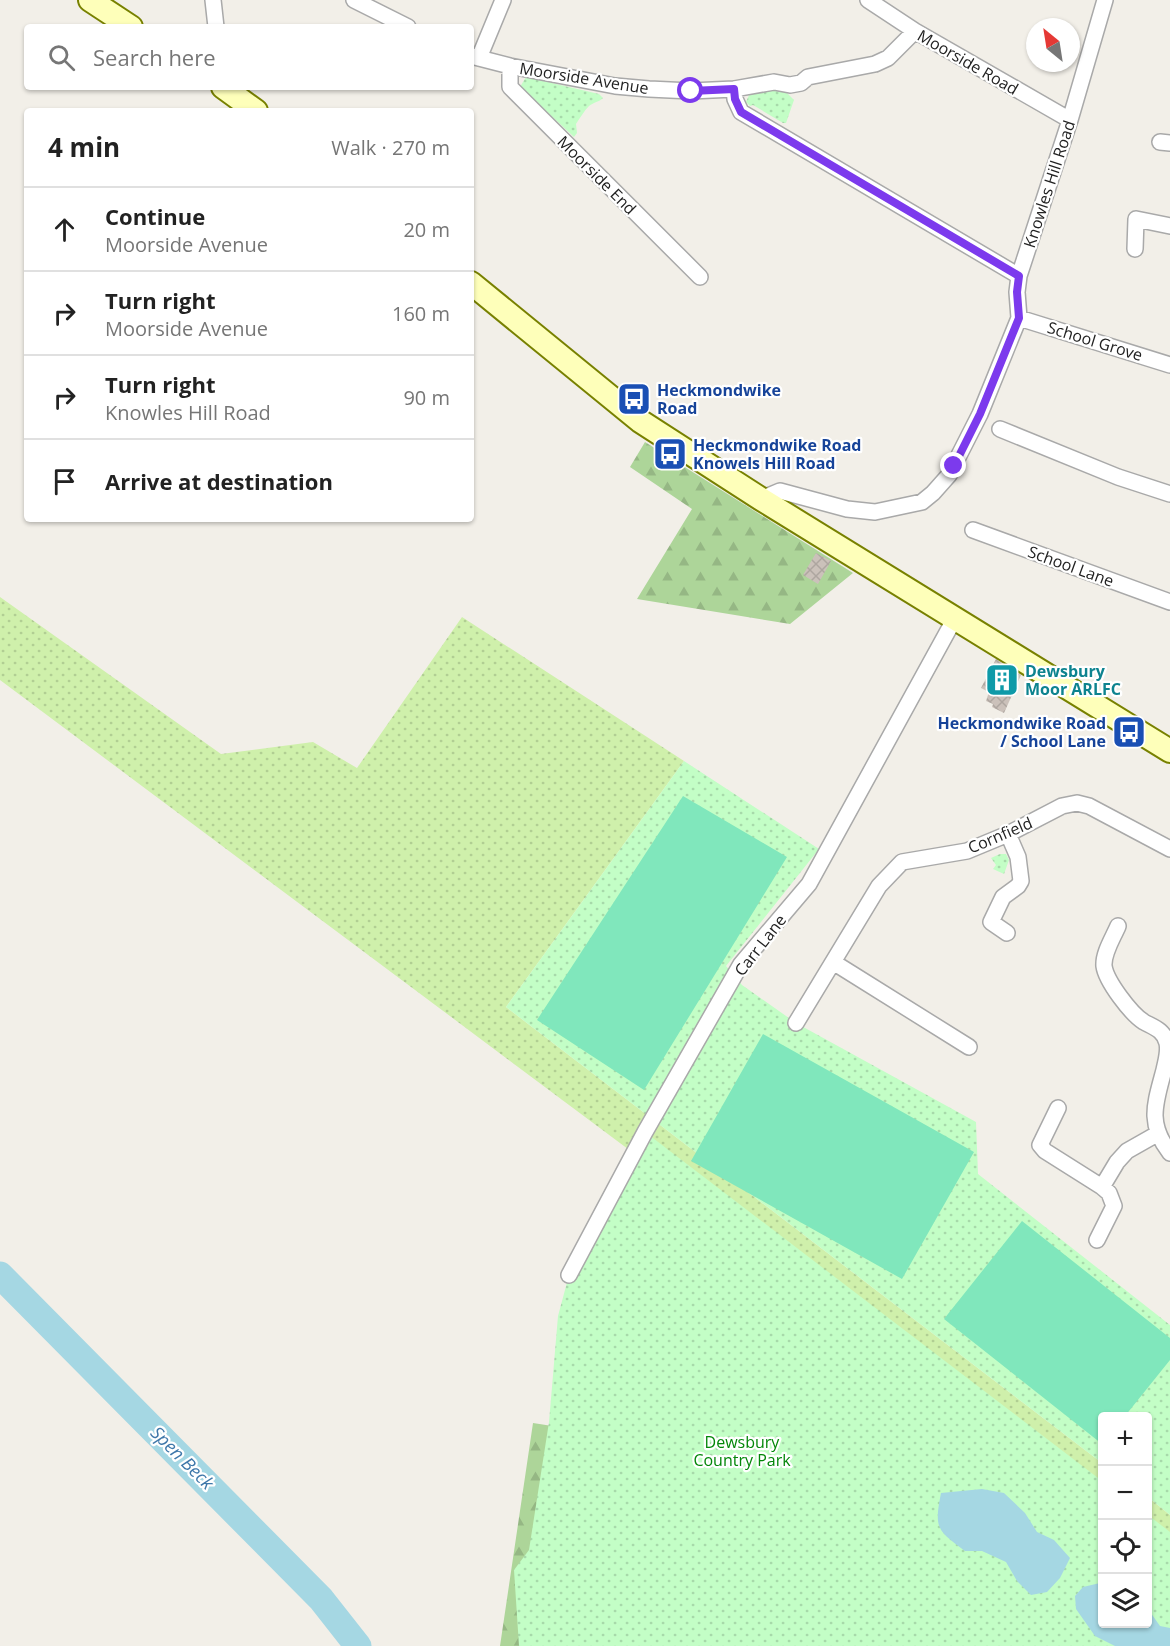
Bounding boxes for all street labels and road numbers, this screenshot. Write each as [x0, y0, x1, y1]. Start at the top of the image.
street label: Moorside Road [914, 24, 1022, 100]
street label: Moorside Avenue [518, 57, 650, 99]
street label: Knowles Hill Road [1018, 118, 1080, 250]
street label: Moorside End [553, 131, 641, 219]
street label: School Grove [1045, 316, 1145, 366]
street label: School Lane [1025, 540, 1117, 592]
street label: Cornfield [964, 812, 1036, 858]
street label: Carr Lane [729, 910, 791, 980]

